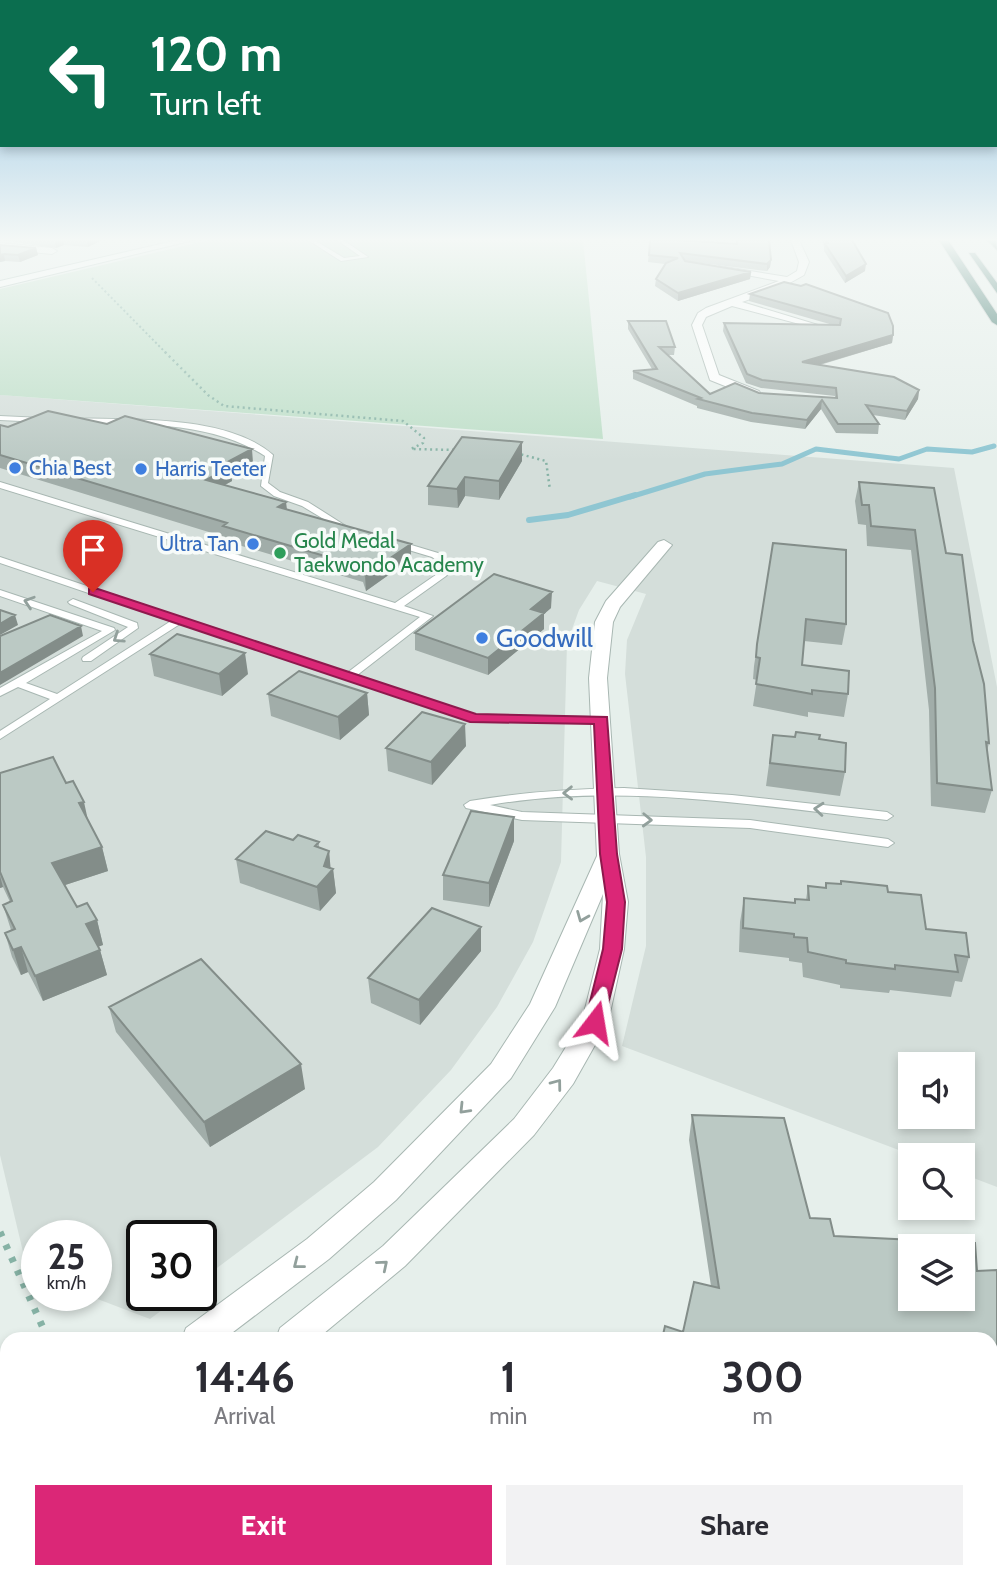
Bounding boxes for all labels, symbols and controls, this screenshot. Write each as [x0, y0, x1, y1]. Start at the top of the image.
text: 120 m [150, 24, 282, 83]
icon: left [35, 28, 126, 119]
text: Turn left [150, 84, 261, 123]
place label: Chia Best [29, 455, 112, 480]
place label: Harris Teeter [155, 456, 267, 481]
marker: Chia Best [7, 460, 23, 476]
marker: Harris Teeter [133, 461, 149, 477]
pin [63, 520, 123, 592]
place label: Gold Medal Taekwondo Academy [294, 528, 484, 577]
icon: arrive [74, 531, 112, 569]
place label: Ultra Tan [159, 531, 239, 556]
marker: Ultra Tan [245, 536, 261, 552]
marker: Gold Medal Taekwondo Academy [272, 545, 288, 561]
one-way arrow [23, 596, 35, 610]
place label: Goodwill [496, 622, 593, 654]
one-way arrow [113, 630, 126, 642]
marker: Goodwill [474, 630, 490, 646]
one-way arrow [562, 786, 573, 801]
one-way arrow [814, 802, 825, 817]
one-way arrow [641, 812, 652, 827]
one-way arrow [577, 911, 591, 923]
position arrow [558, 985, 632, 1059]
map controls [898, 1052, 975, 1311]
button: sound [898, 1052, 975, 1129]
one-way arrow [548, 1079, 561, 1091]
one-way arrow [460, 1101, 473, 1114]
button: search [898, 1143, 975, 1220]
speed limit sign: 30 [126, 1220, 217, 1311]
button: layers [898, 1234, 975, 1311]
text: 25 [48, 1235, 85, 1278]
one-way arrow [293, 1256, 306, 1269]
one-way arrow [375, 1261, 388, 1273]
text: km/h [47, 1272, 86, 1294]
text: 14:46 [194, 1351, 295, 1403]
text: 1 [501, 1351, 516, 1403]
text: 300 [722, 1351, 804, 1403]
text: Arrival [214, 1402, 275, 1430]
text: min [489, 1402, 527, 1430]
text: m [753, 1402, 773, 1430]
button: Exit [35, 1485, 492, 1565]
button: Share [506, 1485, 963, 1565]

